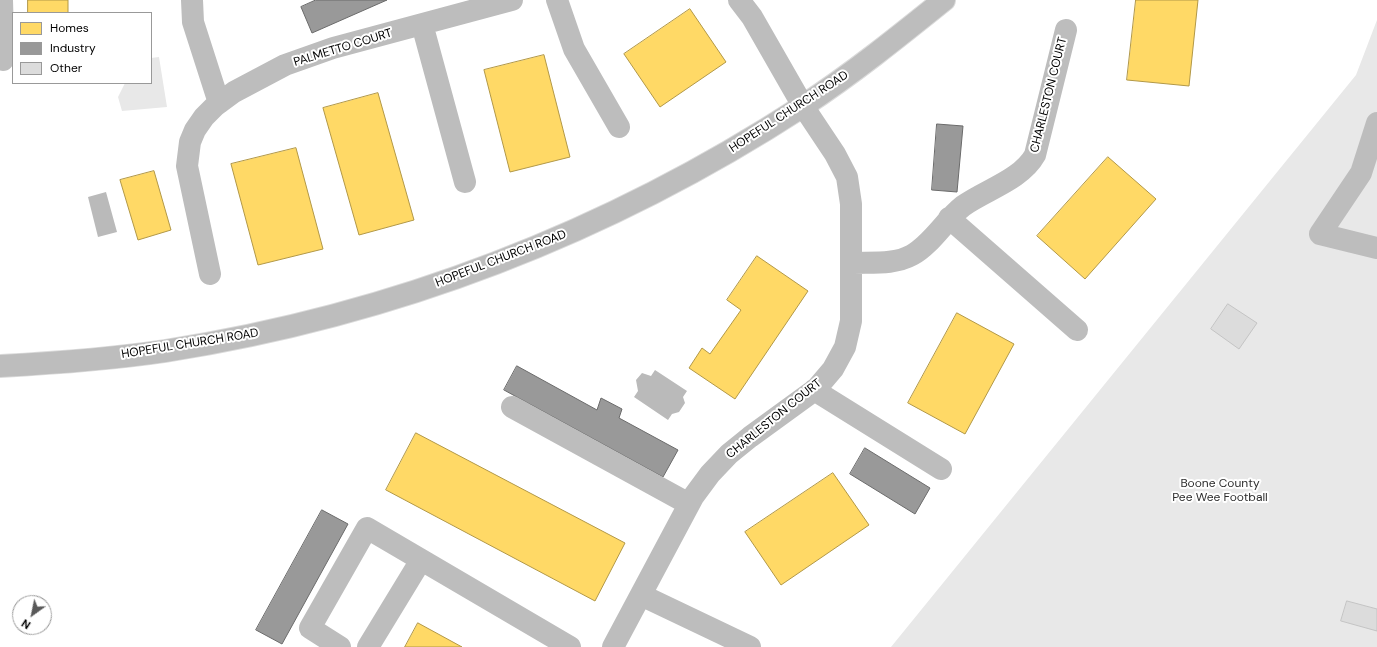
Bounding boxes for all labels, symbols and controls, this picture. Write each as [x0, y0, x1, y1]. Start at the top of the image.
legend [12, 12, 152, 84]
text: Homes [50, 20, 89, 36]
street label: PALMETTO COURT [292, 26, 394, 70]
street label: CHARLESTON COURT [1028, 36, 1070, 154]
text: Industry [50, 40, 96, 56]
text: Other [50, 60, 82, 76]
street label: HOPEFUL CHURCH ROAD [727, 68, 851, 156]
street label: HOPEFUL CHURCH ROAD [434, 227, 568, 291]
street label: HOPEFUL CHURCH ROAD [120, 326, 260, 362]
street label: CHARLESTON COURT [723, 376, 825, 462]
park label: Boone County Pee Wee Football [1172, 477, 1268, 505]
north arrow [12, 595, 52, 635]
text: N [19, 616, 33, 632]

